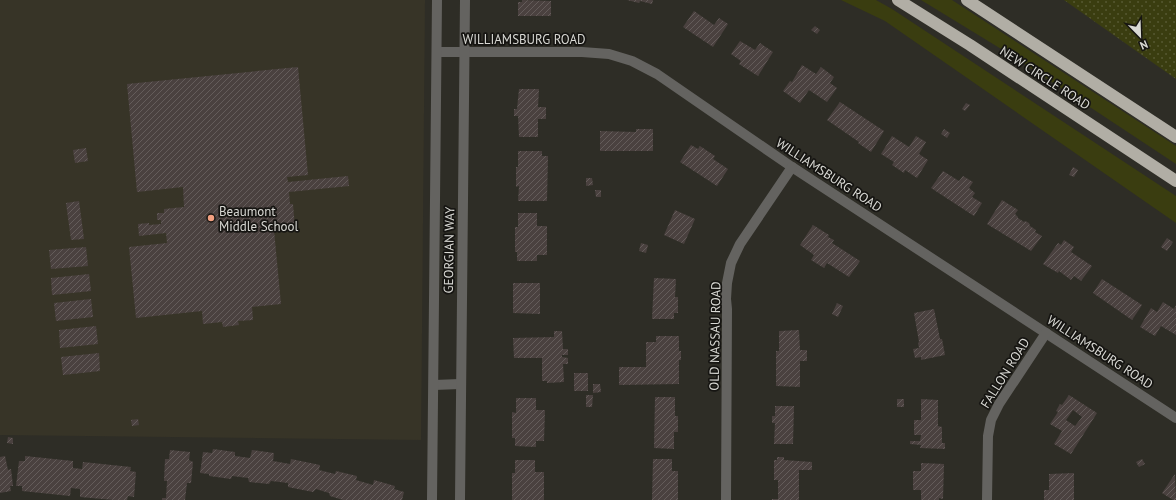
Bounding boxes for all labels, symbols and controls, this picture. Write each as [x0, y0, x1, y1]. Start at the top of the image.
north arrow [1120, 16, 1160, 56]
street label: WILLIAMSBURG ROAD [462, 31, 586, 48]
text: N [1138, 37, 1150, 53]
street label: NEW CIRCLE ROAD [997, 42, 1093, 114]
street label: WILLIAMSBURG ROAD [773, 134, 885, 216]
place label: Beaumont Middle School [219, 203, 298, 235]
street label: GEORGIAN WAY [440, 206, 458, 293]
marker: Beaumont Middle School [206, 213, 216, 223]
street label: OLD NASSAU ROAD [706, 281, 724, 391]
street label: WILLIAMSBURG ROAD [1044, 311, 1156, 393]
street label: FALLON ROAD [977, 335, 1033, 411]

